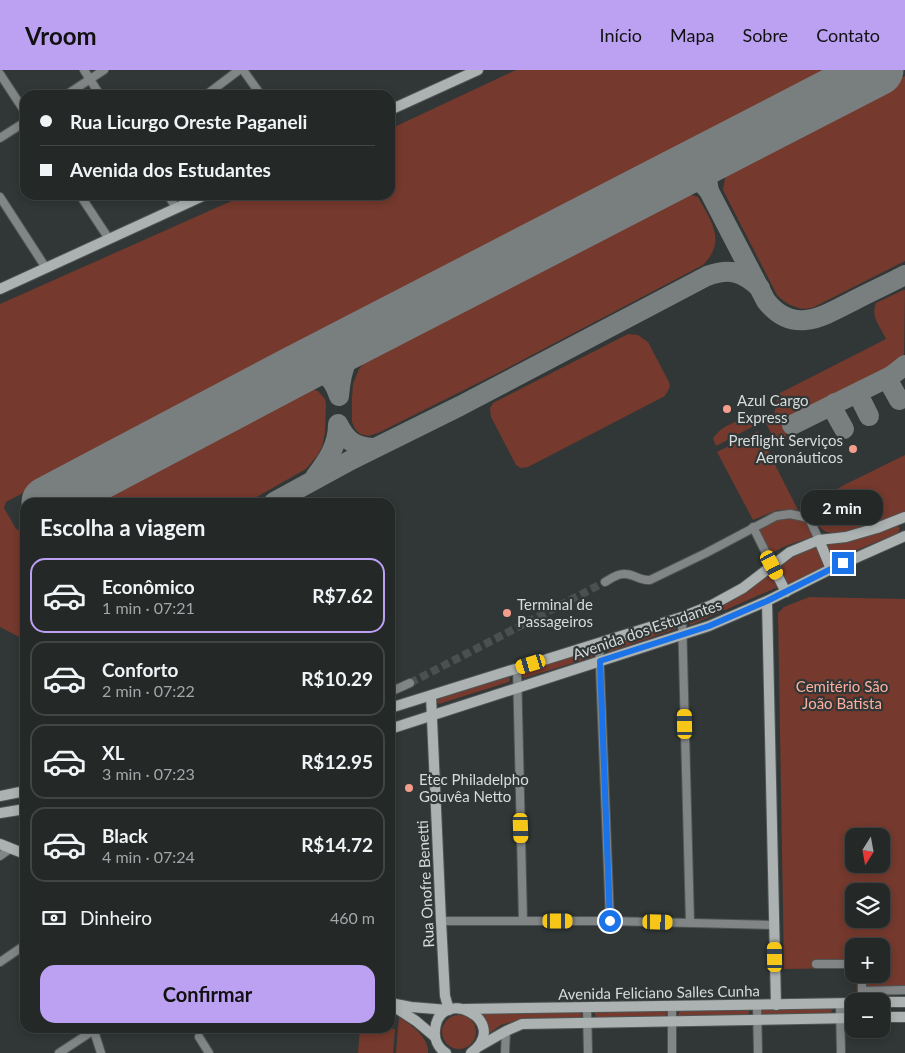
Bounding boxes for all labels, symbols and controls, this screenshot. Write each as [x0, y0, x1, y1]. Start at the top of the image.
text: Vroom [25, 21, 97, 50]
text: Início [600, 24, 642, 46]
text: Mapa [670, 24, 714, 46]
text: Sobre [742, 24, 788, 46]
text: Contato [816, 24, 880, 46]
text: Rua Licurgo Oreste Paganeli [70, 110, 307, 133]
text: Avenida dos Estudantes [70, 158, 271, 181]
place label: Azul Cargo Express [737, 391, 809, 426]
marker: Azul Cargo Express [721, 403, 733, 415]
place label: Preflight Serviços Aeronáuticos [729, 431, 843, 466]
marker: Preflight Serviços Aeronáuticos [847, 443, 859, 455]
callout: 2 min [802, 490, 884, 526]
text: 2 min [822, 498, 862, 517]
text: Escolha a viagem [40, 514, 206, 541]
car [758, 548, 785, 582]
route end [832, 552, 854, 574]
icon: car [42, 573, 87, 618]
text: Econômico [102, 575, 195, 598]
text: R$7.62 [312, 584, 373, 607]
place label: Terminal de Passageiros [517, 595, 593, 630]
street label: Avenida dos Estudantes [570, 595, 724, 663]
text: 1 min · 07:21 [102, 598, 195, 617]
marker: Terminal de Passageiros [501, 607, 513, 619]
car [514, 652, 547, 676]
icon: car [42, 656, 87, 701]
text: Conforto [102, 658, 178, 681]
text: R$10.29 [301, 667, 373, 690]
park label: Cemitério São João Batista [796, 677, 888, 712]
text: 2 min · 07:22 [102, 681, 195, 700]
car [677, 709, 692, 739]
icon: car [42, 739, 87, 784]
text: XL [102, 741, 125, 764]
text: R$12.95 [301, 750, 373, 773]
text: 3 min · 07:23 [102, 764, 195, 783]
place label: Etec Philadelpho Gouvêa Netto [419, 770, 529, 805]
marker: Etec Philadelpho Gouvêa Netto [403, 782, 415, 794]
car [512, 813, 529, 843]
street label: Rua Onofre Benetti [413, 820, 437, 948]
icon: car [42, 822, 87, 867]
text: Black [102, 824, 148, 847]
north arrow [845, 828, 890, 872]
map controls [845, 828, 890, 1038]
text: R$14.72 [301, 833, 373, 856]
text: 4 min · 07:24 [102, 847, 195, 866]
button: layers [845, 883, 890, 928]
icon: cash [40, 904, 68, 932]
text: Dinheiro [80, 906, 152, 929]
text: 460 m [330, 908, 375, 927]
route start [599, 910, 621, 932]
car [543, 914, 573, 929]
car [642, 914, 673, 930]
button: + [845, 938, 890, 983]
car [767, 942, 782, 972]
button: Confirmar [40, 965, 375, 1023]
street label: Avenida Feliciano Salles Cunha [558, 981, 760, 1003]
button: − [845, 993, 890, 1038]

